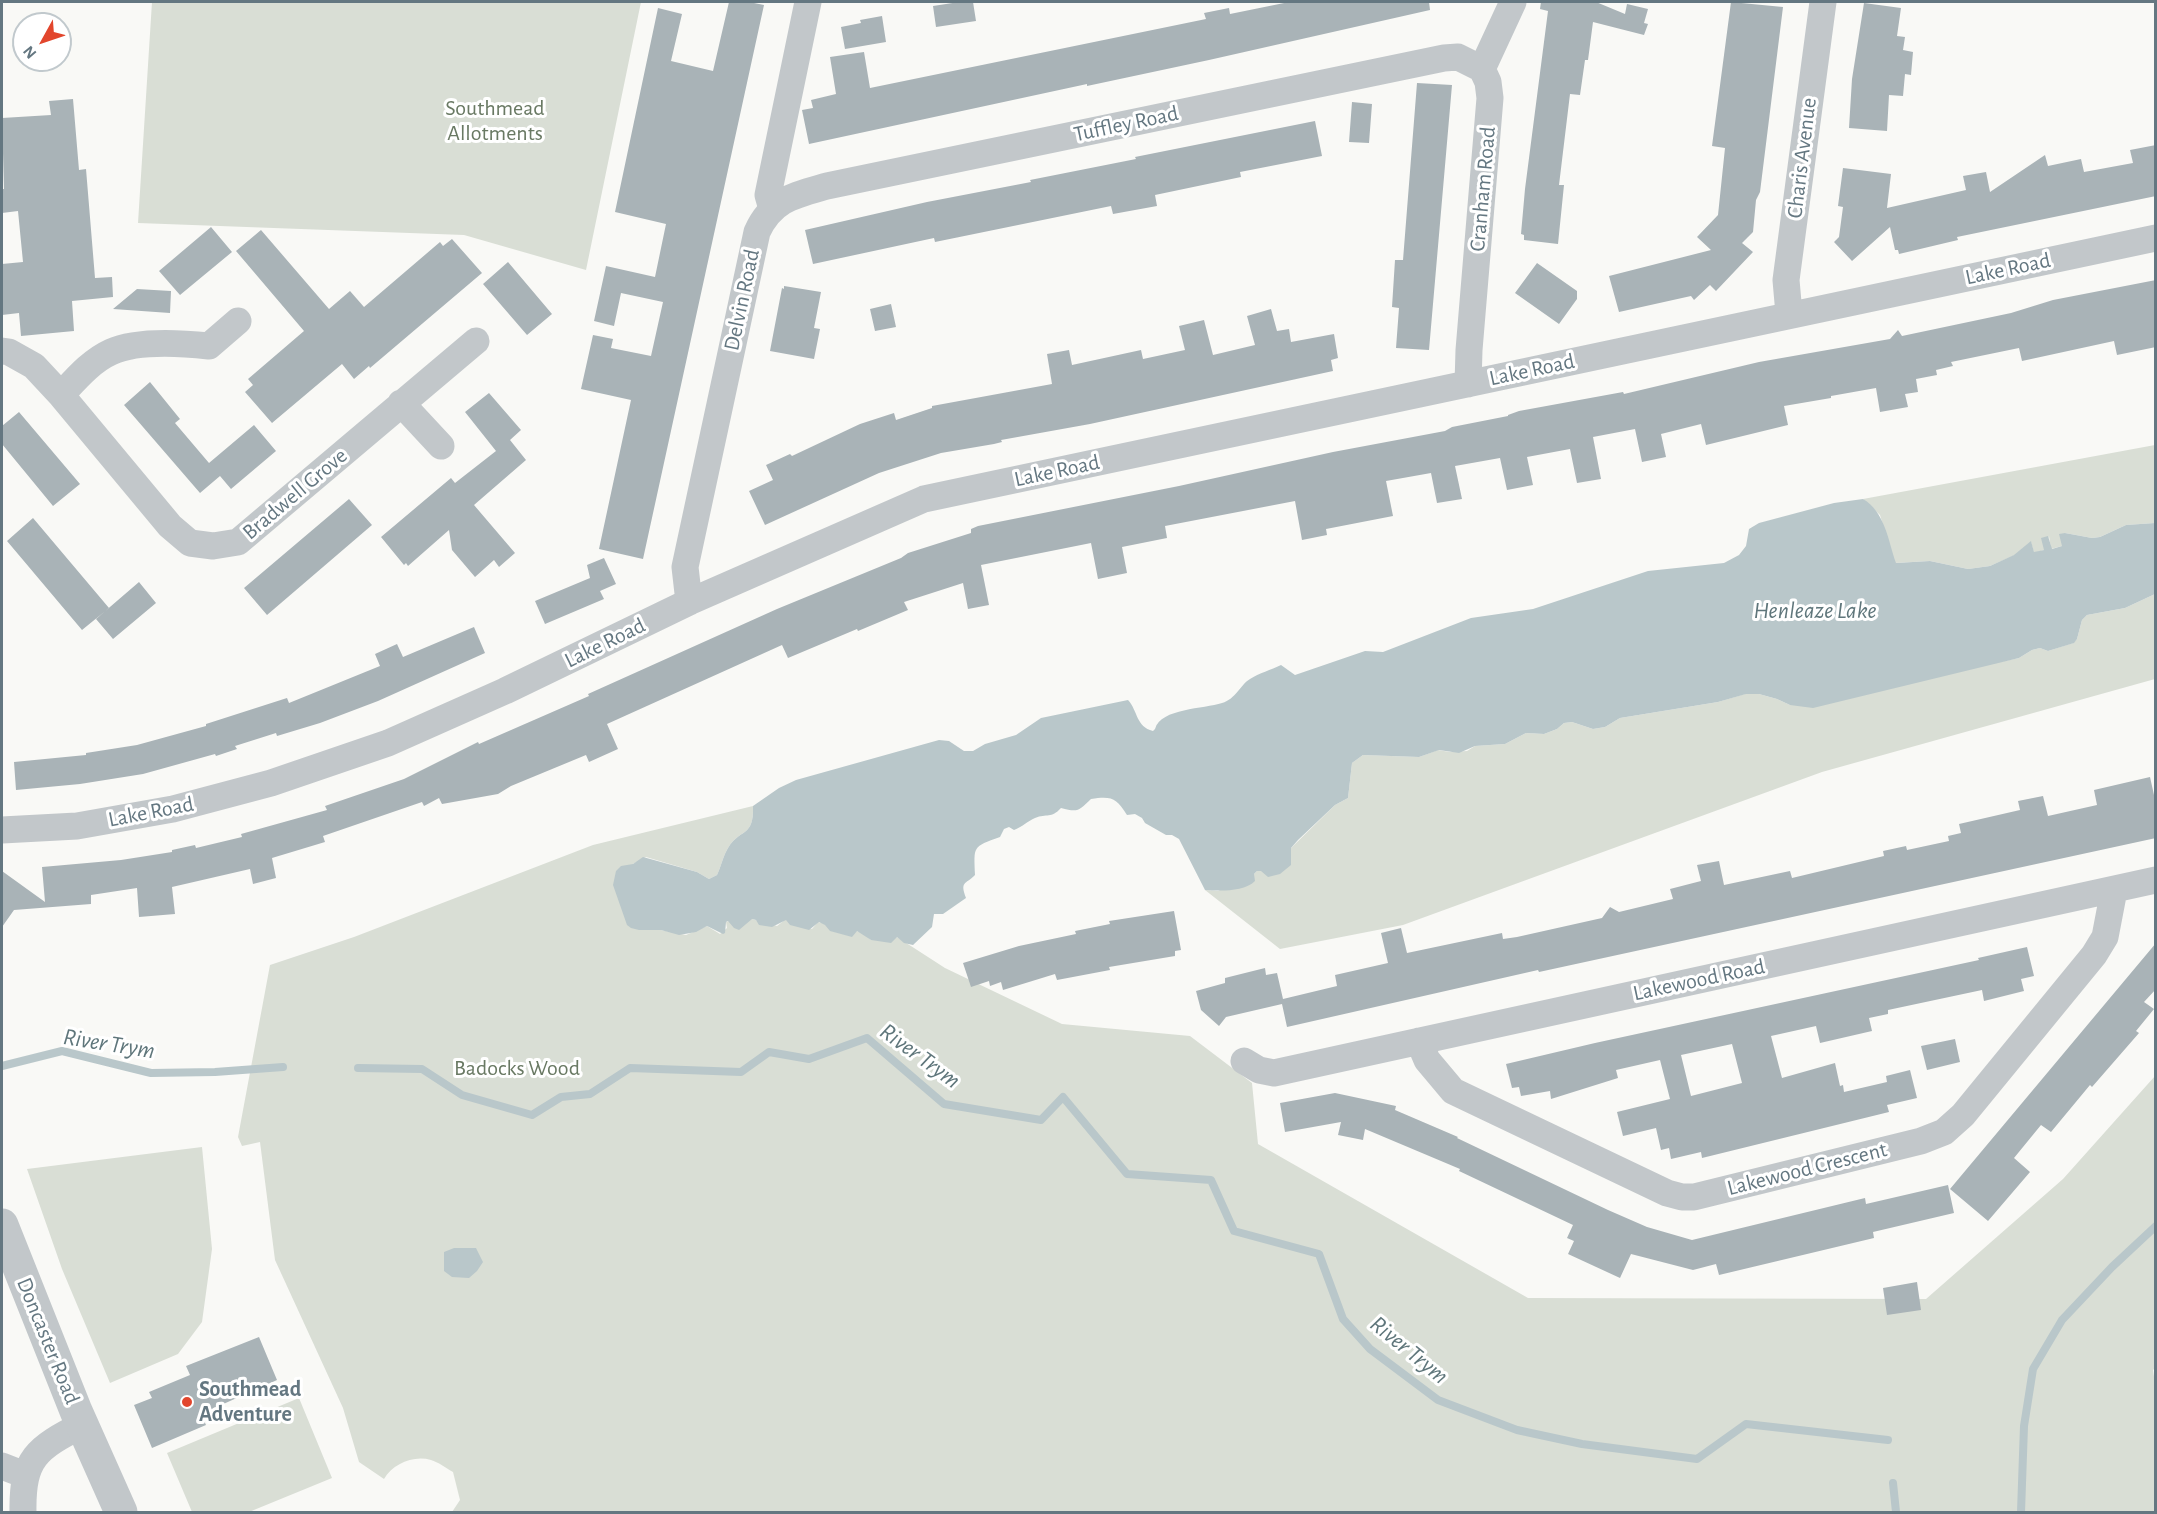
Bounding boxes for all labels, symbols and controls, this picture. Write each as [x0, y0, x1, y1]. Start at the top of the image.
north arrow [12, 12, 72, 72]
text: N [20, 43, 39, 62]
park label: Southmead Allotments [445, 95, 545, 146]
street label: Charis Avenue [1782, 96, 1822, 220]
street label: Tuffley Road [1071, 100, 1181, 148]
street label: Cranham Road [1464, 125, 1502, 253]
street label: Delvin Road [718, 247, 766, 353]
street label: Lake Road [1963, 247, 2053, 291]
street label: Lake Road [1487, 348, 1577, 392]
street label: Bradwell Grove [237, 443, 353, 545]
street label: Lake Road [1012, 449, 1102, 493]
water label: Henleaze Lake [1753, 597, 1877, 625]
street label: Lake Road [560, 612, 650, 674]
street label: Lake Road [106, 791, 196, 833]
street label: Lakewood Road [1631, 953, 1767, 1007]
water label: River Trym [874, 1017, 966, 1095]
water label: River Trym [61, 1023, 157, 1065]
park label: Badocks Wood [454, 1055, 580, 1081]
street label: Lakewood Crescent [1724, 1136, 1890, 1202]
street label: Doncaster Road [11, 1274, 85, 1408]
water label: River Trym [1364, 1310, 1454, 1390]
place label: Southmead Adventure [199, 1376, 301, 1428]
marker: Southmead Adventure [180, 1395, 194, 1409]

